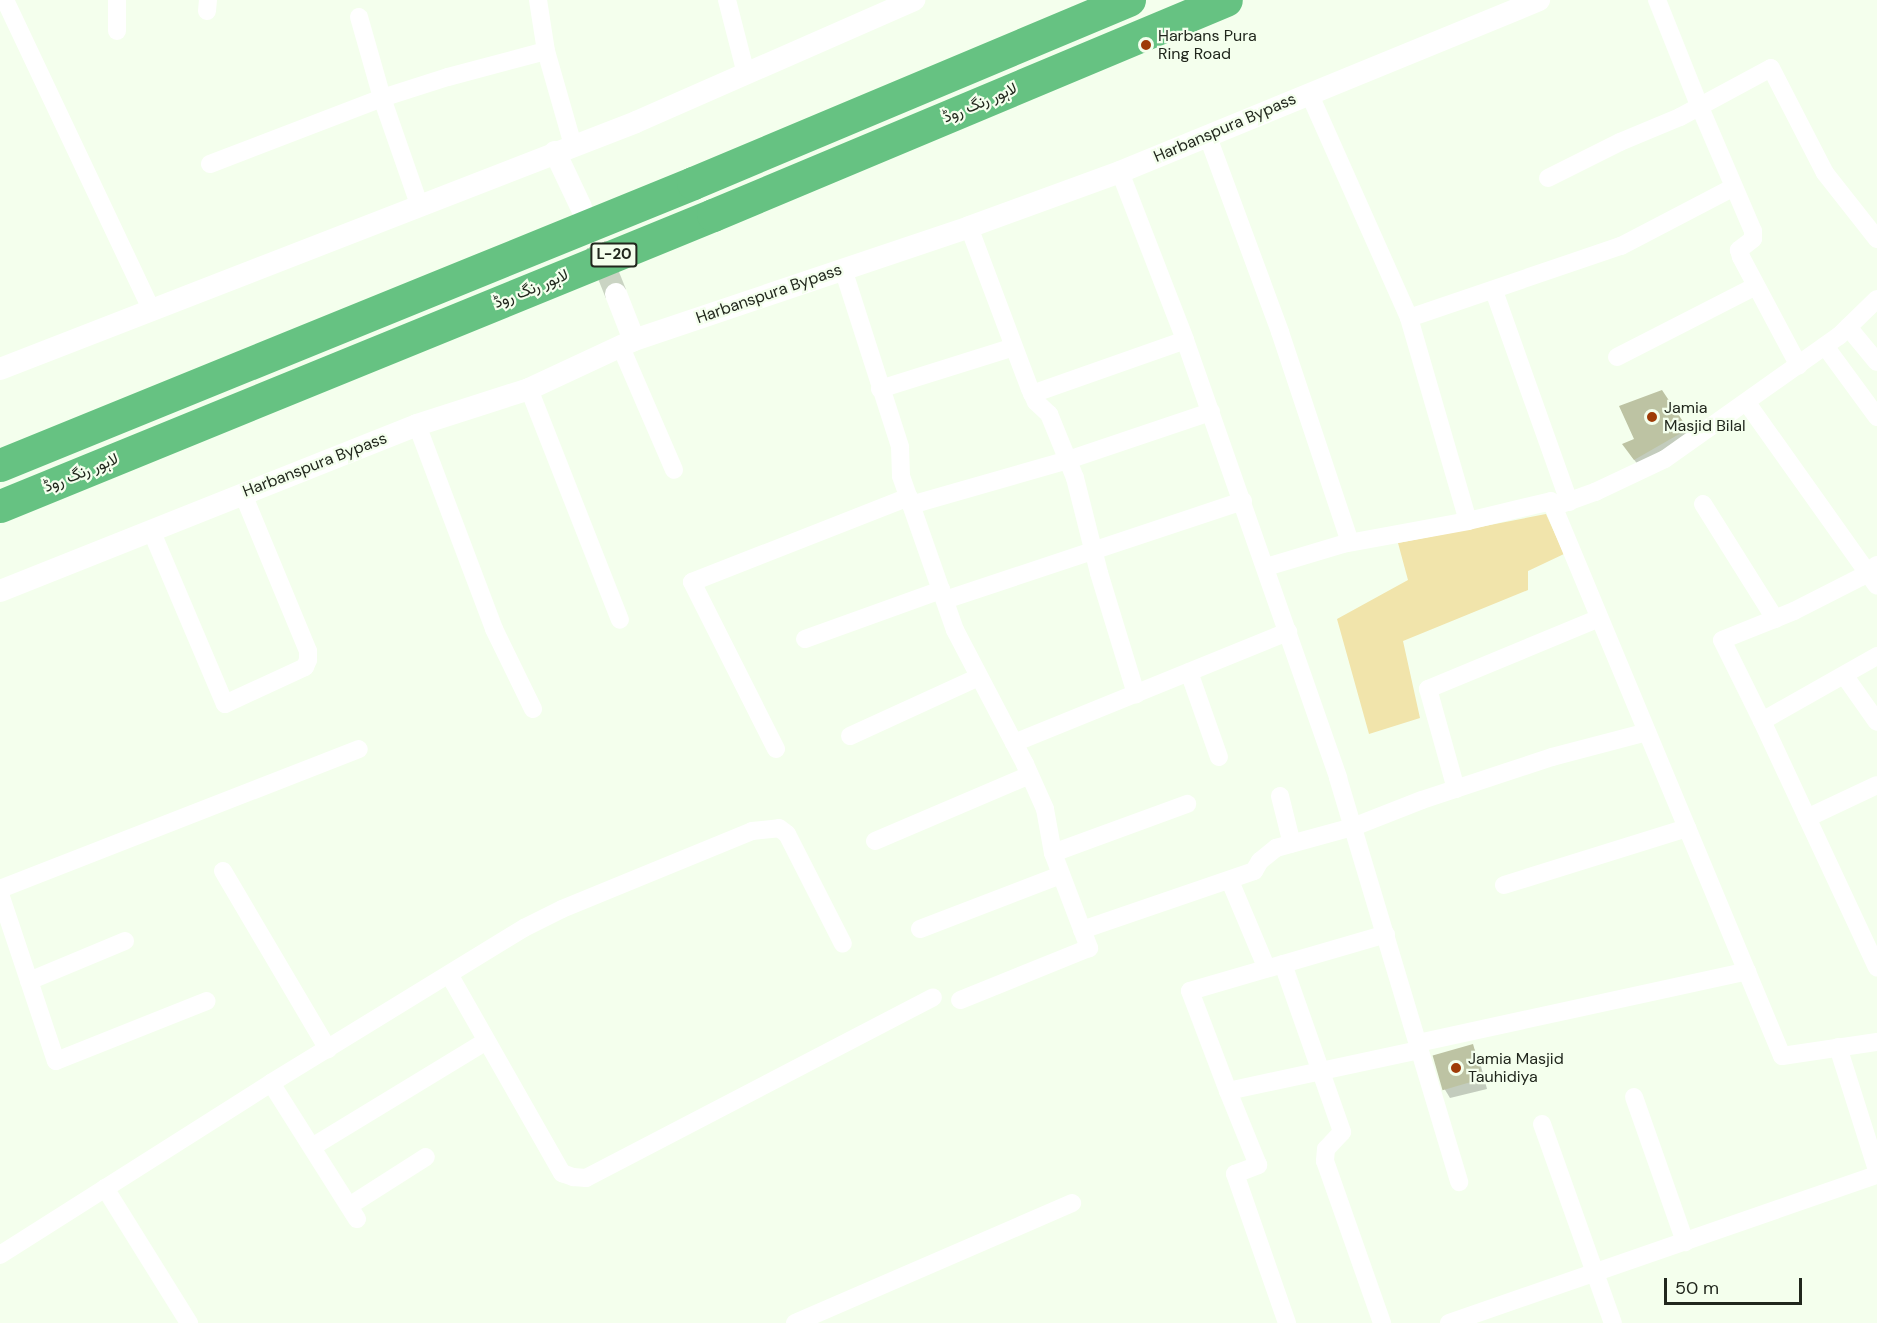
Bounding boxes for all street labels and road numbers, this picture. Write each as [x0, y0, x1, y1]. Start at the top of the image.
street label: لاہور رنگ روڈ [940, 79, 1020, 127]
street label: Harbanspura Bypass [1151, 89, 1299, 167]
road number: L-20 [590, 243, 638, 267]
street label: Harbanspura Bypass [694, 260, 844, 328]
street label: لاہور رنگ روڈ [491, 265, 571, 313]
street label: Harbanspura Bypass [240, 429, 390, 501]
street label: لاہور رنگ روڈ [41, 449, 121, 497]

